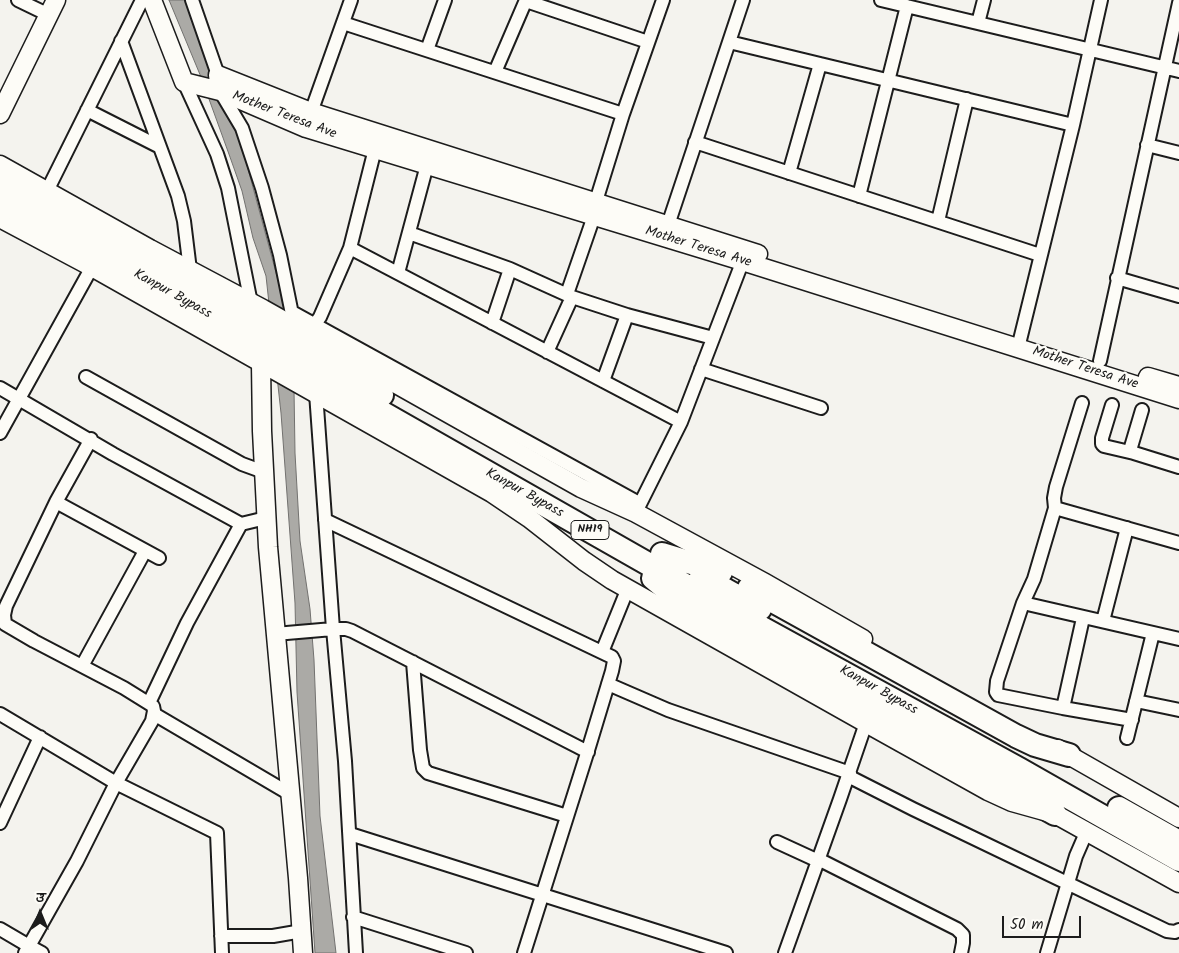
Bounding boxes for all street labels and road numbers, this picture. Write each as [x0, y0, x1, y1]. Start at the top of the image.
street label: Mother Teresa Ave [229, 88, 339, 144]
street label: Mother Teresa Ave [643, 224, 753, 272]
street label: Kanpur Bypass [130, 267, 214, 323]
street label: Mother Teresa Ave [1030, 344, 1140, 394]
street label: Kanpur Bypass [482, 466, 566, 522]
road number: NH19 [571, 520, 609, 540]
street label: Kanpur Bypass [836, 663, 920, 719]

